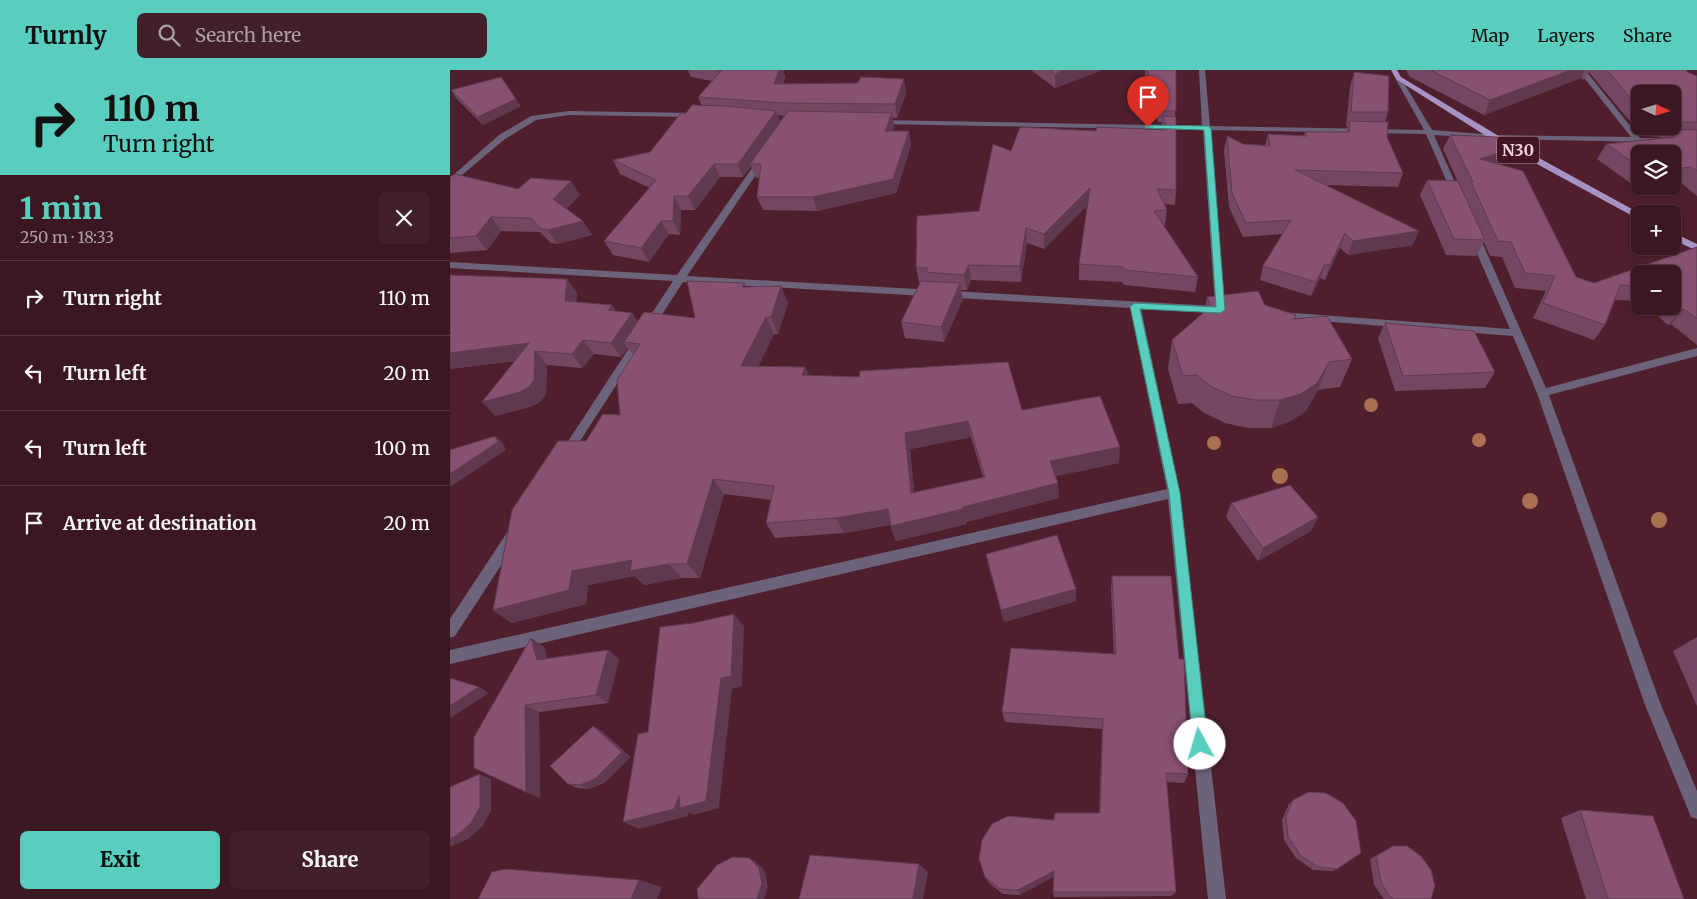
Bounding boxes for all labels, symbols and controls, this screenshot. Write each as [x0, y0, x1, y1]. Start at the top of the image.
search box [137, 13, 487, 58]
text: Turnly [25, 20, 107, 51]
icon: search [155, 21, 183, 49]
text: Search here [195, 23, 301, 47]
text: Map [1471, 24, 1509, 47]
text: Layers [1537, 24, 1595, 47]
text: Share [1623, 24, 1672, 47]
pin [1127, 76, 1169, 127]
icon: arrive [1134, 83, 1162, 111]
north arrow [1631, 85, 1681, 135]
map controls [1631, 85, 1681, 315]
text: 110 m [103, 87, 200, 131]
icon: right [20, 90, 85, 155]
text: Turn right [103, 130, 214, 158]
road number: N30 [1497, 136, 1539, 164]
button: layers [1631, 145, 1681, 195]
text: 1 min [20, 189, 102, 227]
button: close [378, 192, 430, 244]
button: + [1631, 205, 1681, 255]
text: 250 m · 18:33 [20, 227, 114, 247]
button: − [1631, 265, 1681, 315]
icon: right [20, 284, 48, 312]
text: Turn right [63, 286, 162, 310]
text: 110 m [379, 286, 430, 310]
icon: left [20, 359, 48, 387]
text: Turn left [63, 361, 147, 385]
text: 20 m [383, 361, 430, 385]
icon: left [20, 434, 48, 462]
text: Turn left [63, 436, 147, 460]
text: 100 m [374, 436, 430, 460]
icon: arrive [20, 509, 48, 537]
text: Arrive at destination [63, 511, 257, 535]
text: 20 m [383, 511, 430, 535]
position arrow [1173, 717, 1225, 769]
button: Exit [20, 831, 220, 889]
button: Share [230, 831, 430, 889]

